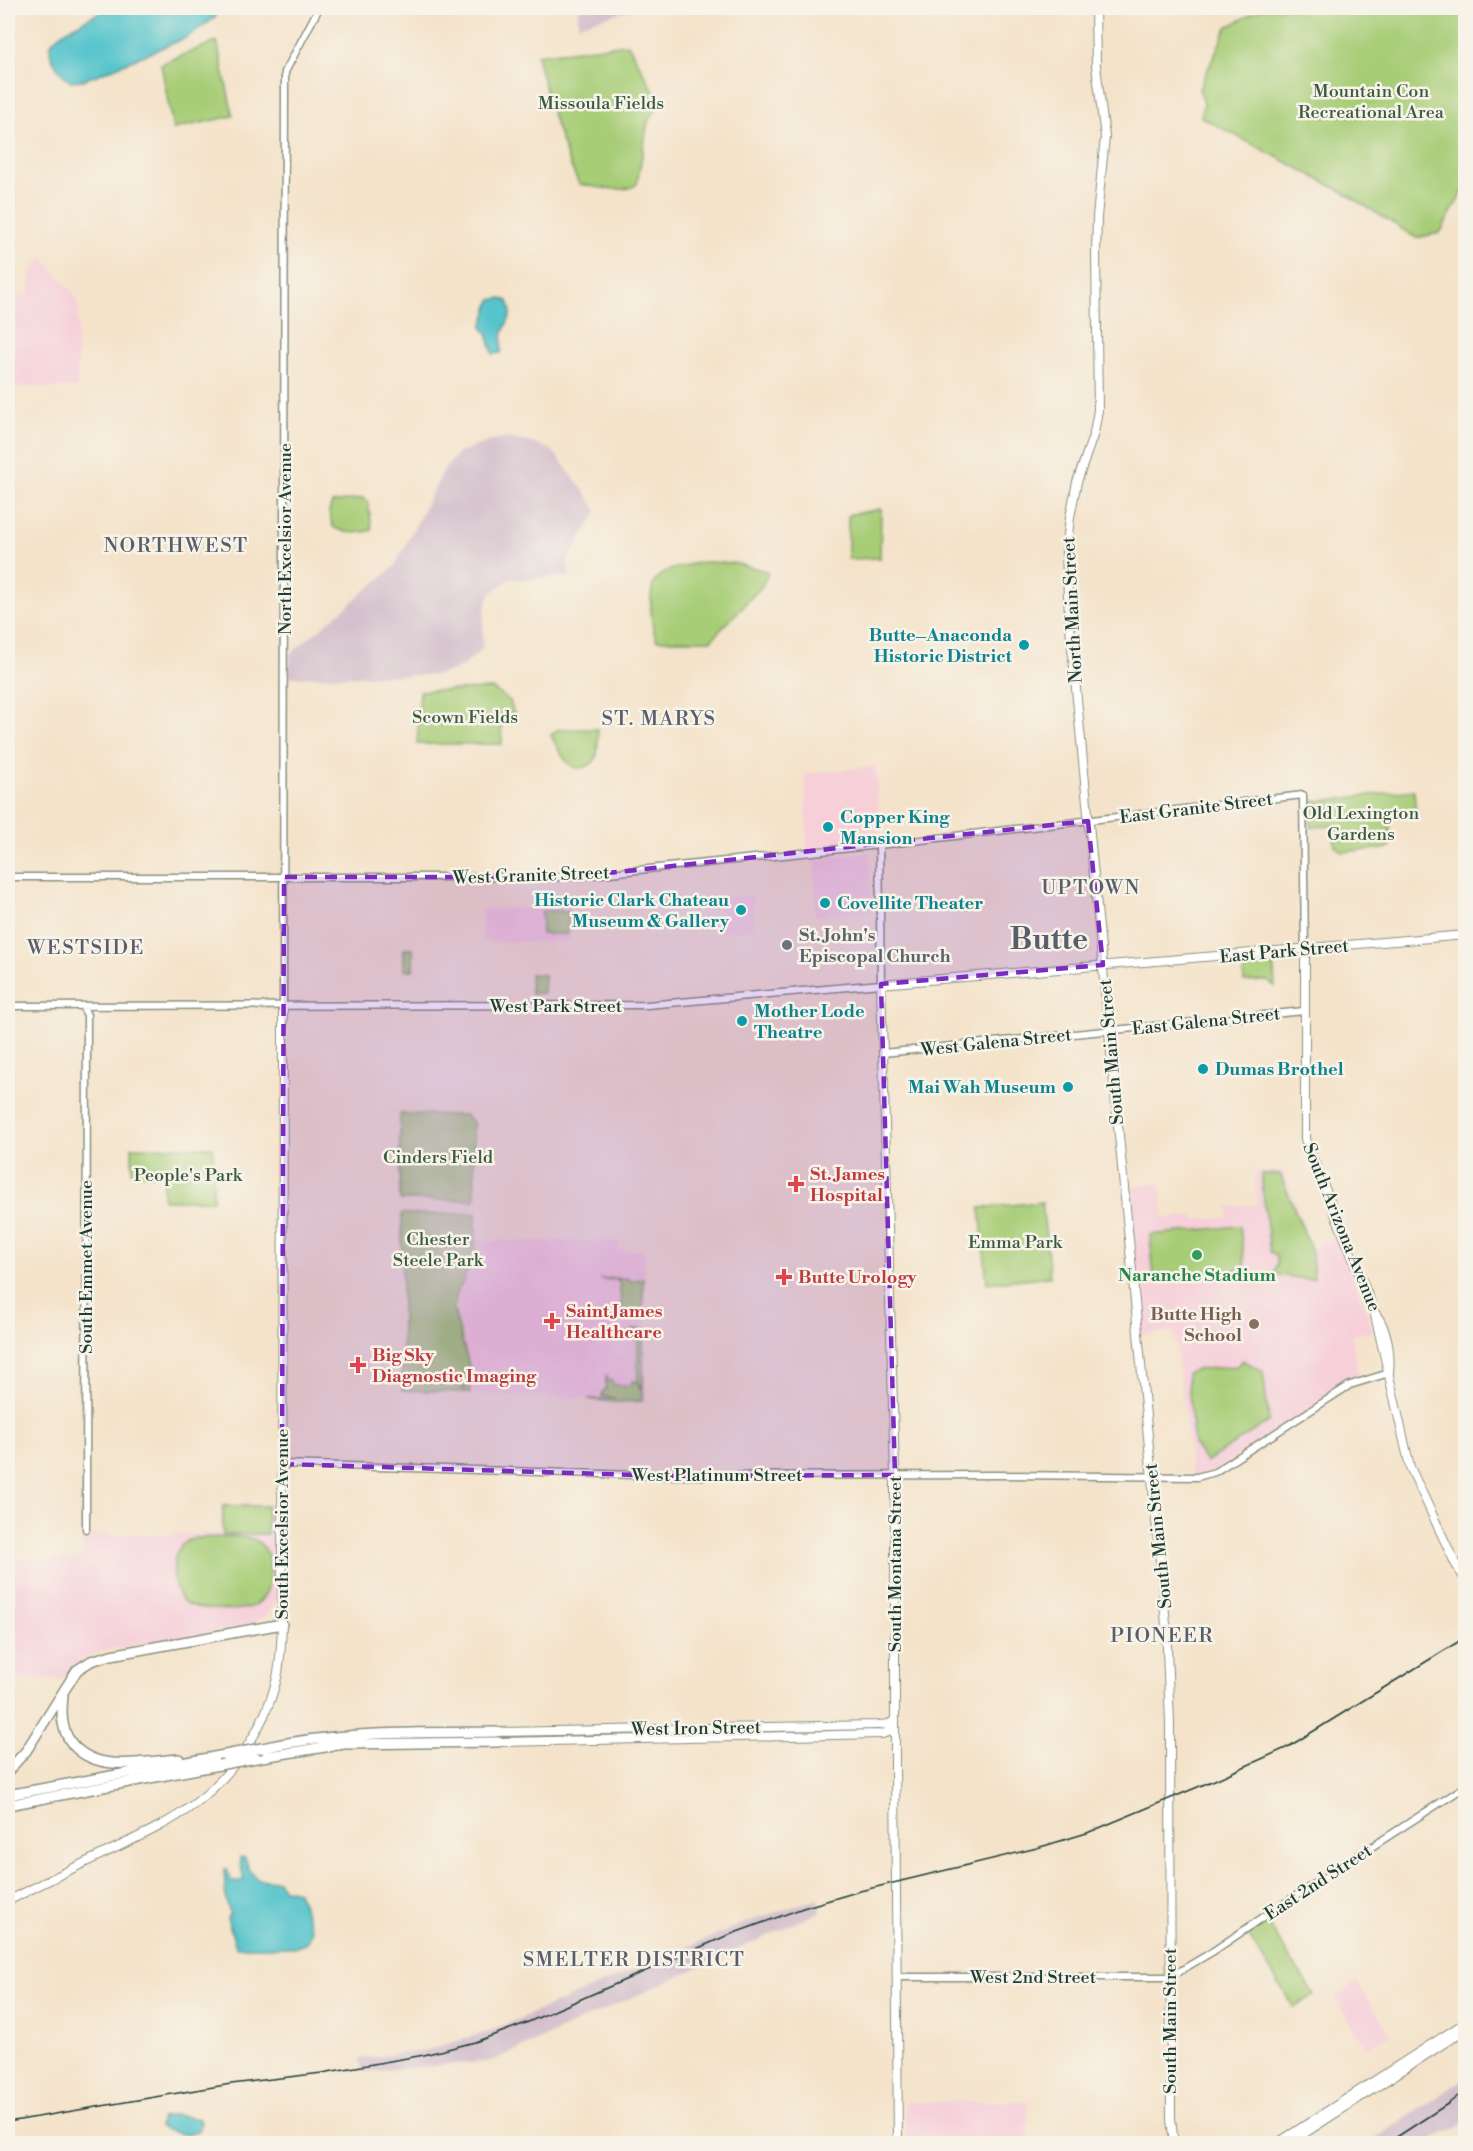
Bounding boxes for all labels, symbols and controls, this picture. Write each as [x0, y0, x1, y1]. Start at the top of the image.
park label: Mountain Con Recreational Area [1298, 80, 1445, 124]
park label: Missoula Fields [538, 92, 664, 115]
street label: North Excelsior Avenue [274, 443, 297, 635]
district label: NORTHWEST [103, 534, 249, 559]
street label: North Main Street [1057, 535, 1088, 684]
place label: Butte–Anaconda Historic District [869, 624, 1013, 668]
marker: Butte–Anaconda Historic District [1017, 638, 1031, 652]
park label: Scown Fields [412, 706, 518, 729]
district label: ST. MARYS [602, 707, 717, 732]
street label: East Granite Street [1118, 788, 1275, 829]
park label: Old Lexington Gardens [1303, 802, 1419, 846]
place label: Copper King Mansion [840, 806, 950, 850]
marker: Copper King Mansion [821, 820, 835, 834]
street label: West Granite Street [451, 861, 610, 890]
district label: UPTOWN [1041, 876, 1141, 901]
place label: Historic Clark Chateau Museum & Gallery [534, 889, 730, 933]
place label: Covellite Theater [837, 892, 983, 915]
marker: Covellite Theater [818, 896, 832, 910]
marker: Historic Clark Chateau Museum & Gallery [734, 903, 748, 917]
district label: Butte [1010, 921, 1088, 959]
place label: St. John's Episcopal Church [799, 924, 951, 968]
street label: East Park Street [1218, 934, 1350, 969]
district label: WESTSIDE [26, 936, 145, 961]
marker: St. John's Episcopal Church [780, 938, 794, 952]
street label: South Main Street [1094, 978, 1129, 1126]
street label: West Park Street [489, 995, 623, 1018]
place label: Mother Lode Theatre [754, 1000, 865, 1044]
street label: East Galena Street [1131, 1002, 1282, 1041]
marker: Mother Lode Theatre [735, 1014, 749, 1028]
street label: West Galena Street [918, 1023, 1073, 1062]
place label: Dumas Brothel [1215, 1058, 1344, 1081]
marker: Dumas Brothel [1196, 1062, 1210, 1076]
place label: Mai Wah Museum [908, 1076, 1057, 1099]
marker: Mai Wah Museum [1061, 1080, 1075, 1094]
street label: South Arizona Avenue [1297, 1140, 1386, 1315]
park label: Cinders Field [383, 1146, 494, 1169]
place label: St. James Hospital [810, 1163, 885, 1207]
park label: People's Park [134, 1164, 244, 1187]
marker: St. James Hospital [787, 1175, 805, 1193]
street label: South Emmet Avenue [75, 1180, 98, 1354]
park label: Chester Steele Park [393, 1228, 485, 1272]
park label: Emma Park [968, 1231, 1064, 1254]
marker: Naranche Stadium [1190, 1248, 1204, 1262]
place label: Naranche Stadium [1118, 1264, 1277, 1287]
place label: Butte Urology [798, 1266, 918, 1289]
marker: Butte Urology [775, 1268, 793, 1286]
place label: Saint James Healthcare [566, 1300, 663, 1344]
place label: Butte High School [1150, 1303, 1242, 1347]
marker: Saint James Healthcare [543, 1312, 561, 1330]
marker: Butte High School [1247, 1317, 1261, 1331]
place label: Big Sky Diagnostic Imaging [372, 1344, 537, 1388]
marker: Big Sky Diagnostic Imaging [349, 1356, 367, 1374]
street label: South Excelsior Avenue [271, 1428, 294, 1620]
street label: South Main Street [1139, 1462, 1178, 1610]
street label: West Platinum Street [631, 1464, 803, 1487]
street label: South Montana Street [884, 1475, 907, 1652]
district label: PIONEER [1110, 1624, 1214, 1649]
street label: West Iron Street [630, 1716, 762, 1741]
street label: East 2nd Street [1260, 1839, 1377, 1926]
street label: South Main Street [1159, 1947, 1182, 2094]
district label: SMELTER DISTRICT [523, 1948, 745, 1973]
street label: West 2nd Street [969, 1966, 1097, 1989]

